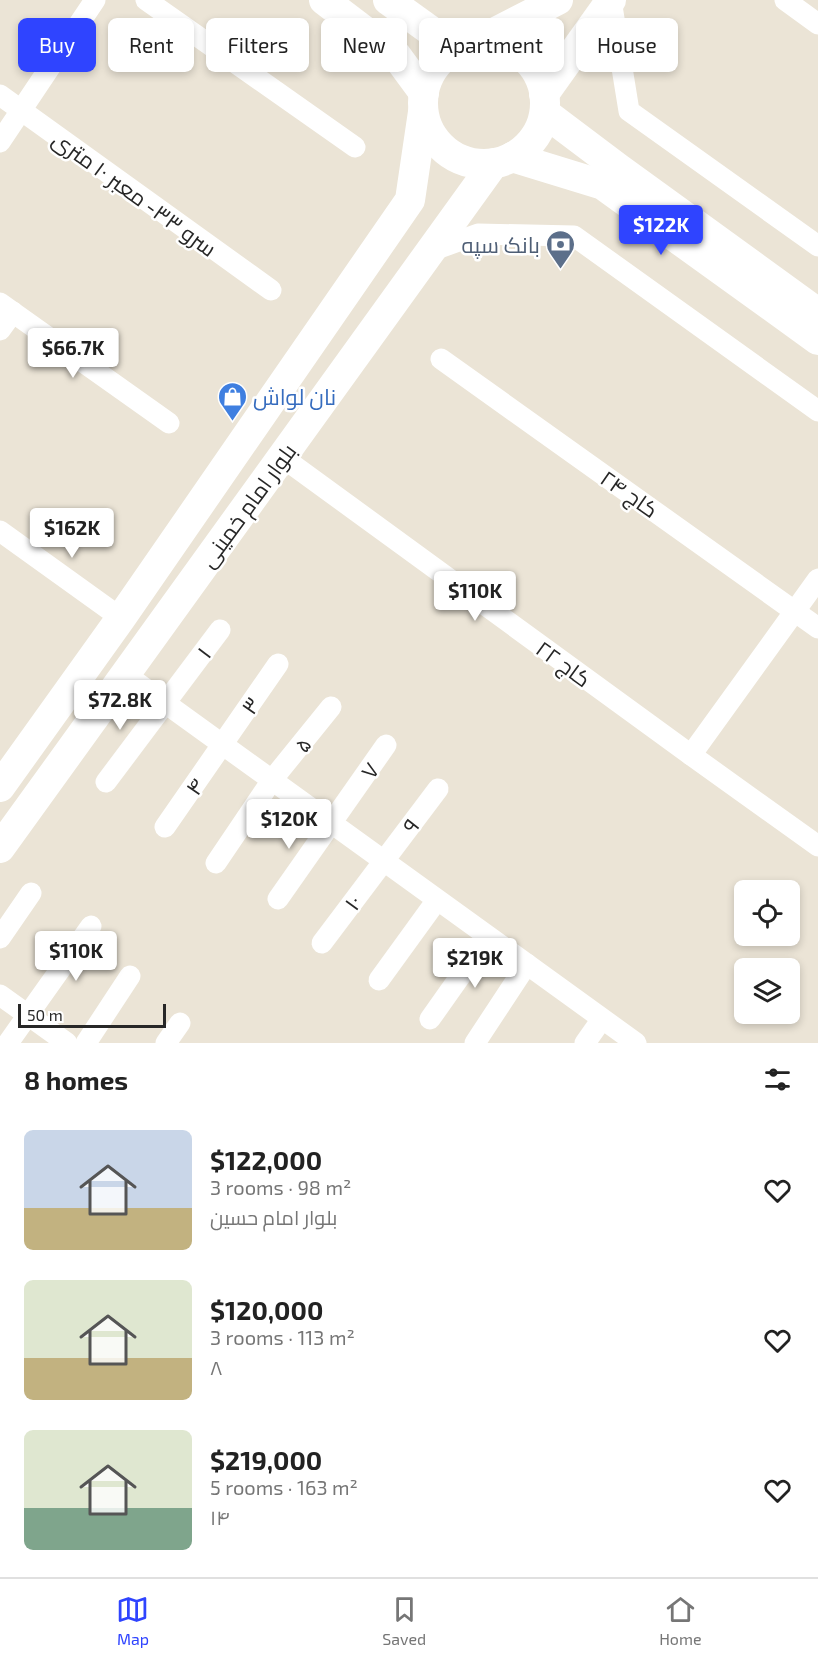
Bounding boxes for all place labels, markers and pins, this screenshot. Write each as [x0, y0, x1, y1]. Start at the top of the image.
pin: $122K [619, 205, 703, 256]
bank icon: بانک سپه [545, 228, 577, 270]
place label: بانک سپه [462, 231, 540, 259]
pin: $66.7K [24, 328, 122, 379]
shop icon: نان لواش [216, 380, 248, 422]
place label: نان لواش [253, 383, 336, 411]
pin: $162K [30, 508, 114, 559]
pin: $110K [433, 571, 517, 622]
pin: $72.8K [71, 680, 169, 731]
pin: $120K [247, 799, 331, 850]
pin: $110K [34, 931, 118, 982]
pin: $219K [433, 938, 517, 989]

